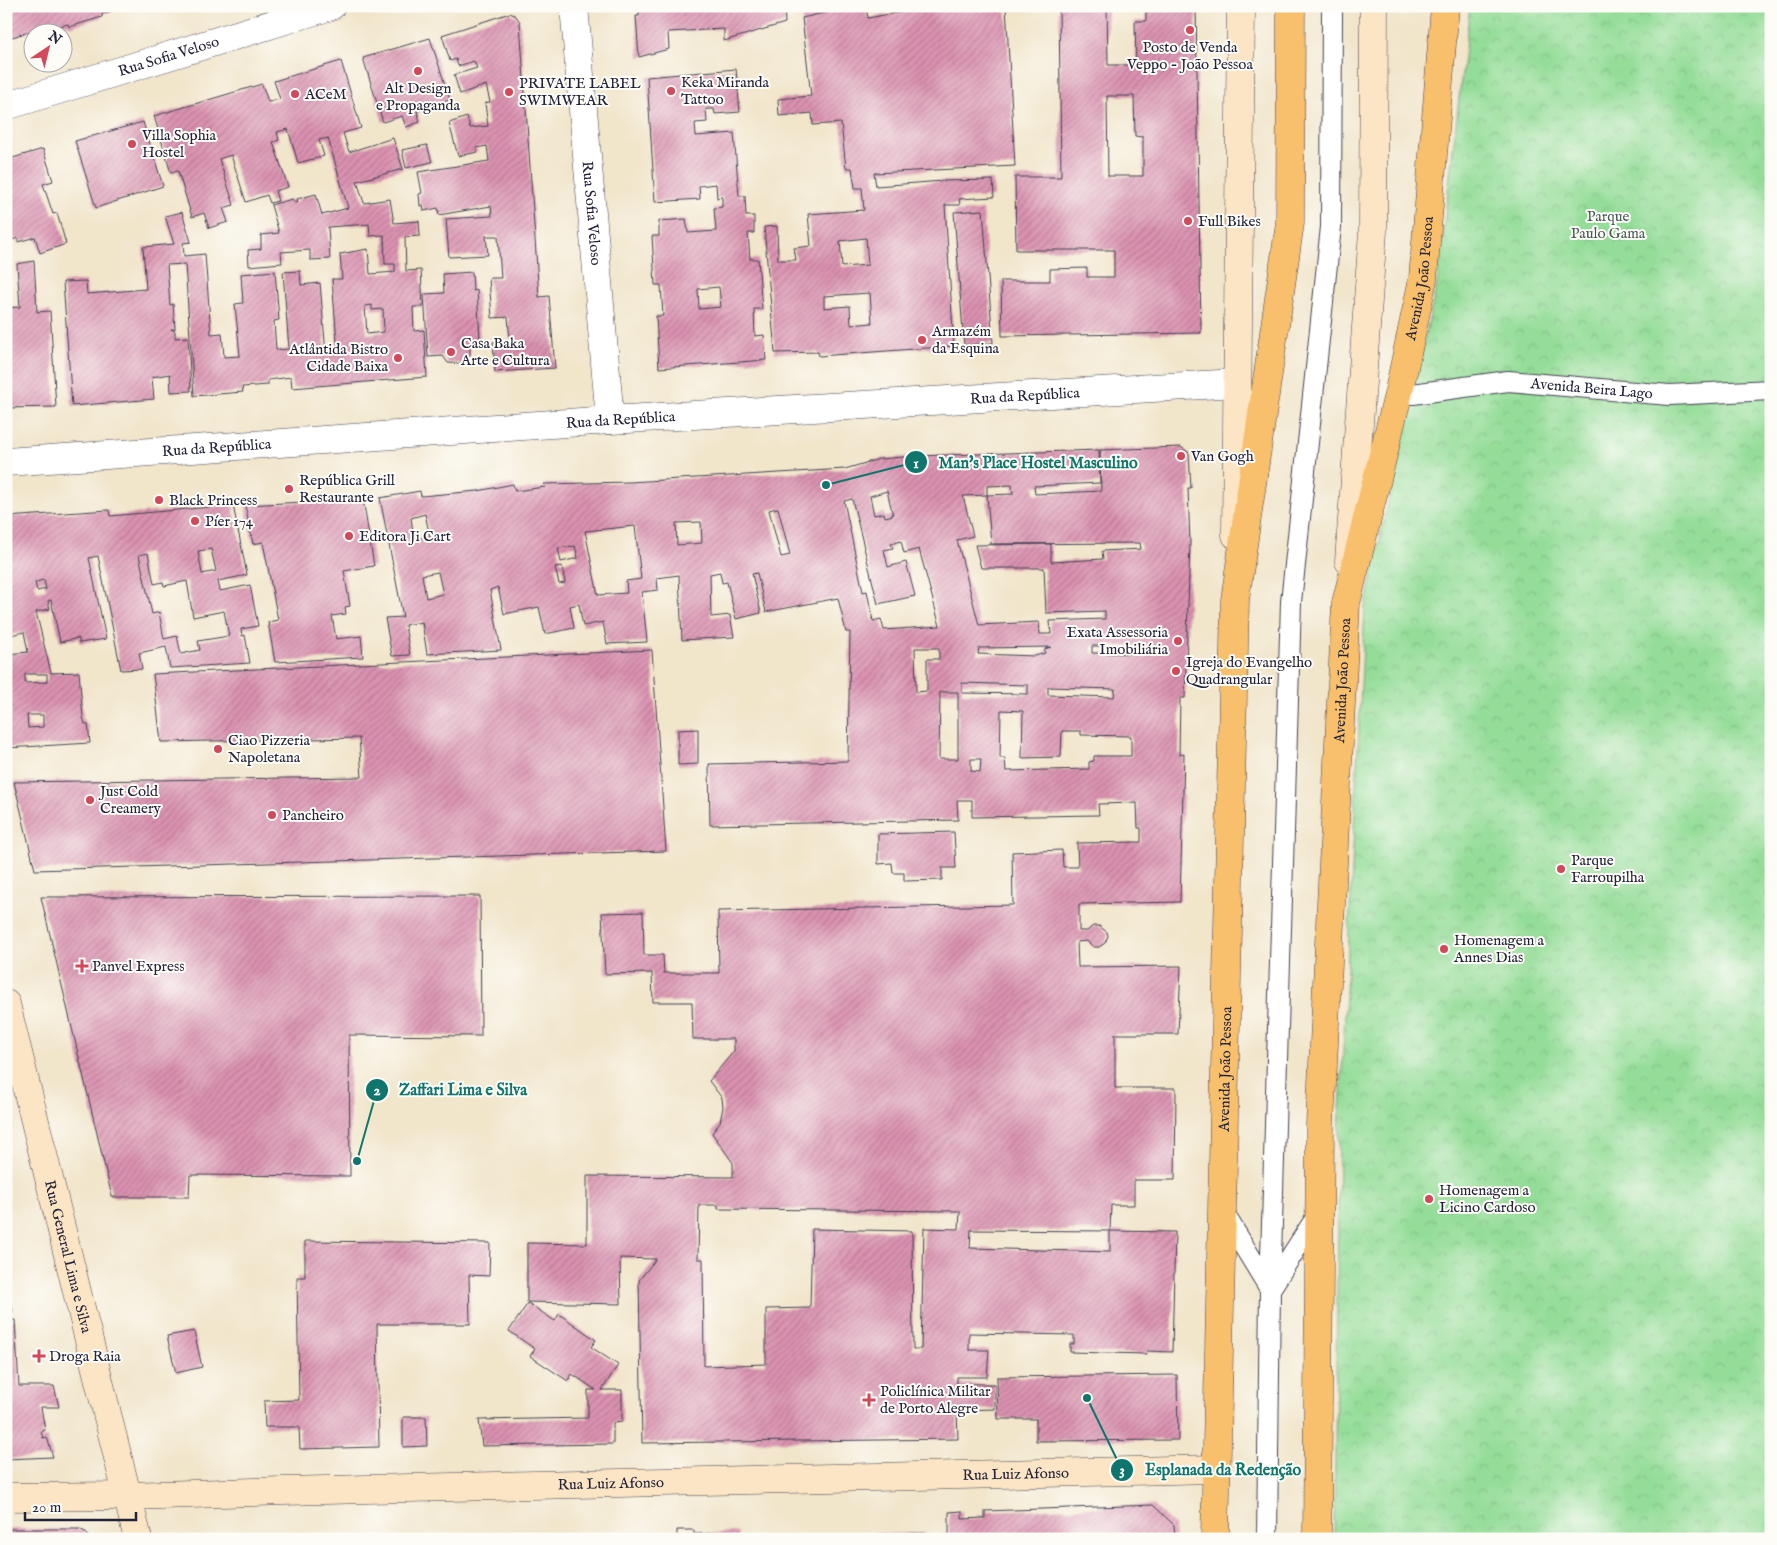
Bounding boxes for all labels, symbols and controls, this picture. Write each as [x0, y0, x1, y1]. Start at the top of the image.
north arrow [22, 22, 72, 72]
marker: Posto de Venda Veppo - João Pessoa [1184, 24, 1196, 36]
text: N [44, 27, 65, 49]
street label: Rua Sofia Veloso [116, 32, 221, 81]
place label: Posto de Venda Veppo - João Pessoa [1126, 38, 1253, 74]
marker: Alt Design e Propaganda [412, 65, 424, 77]
place label: Keka Miranda Tattoo [681, 73, 770, 109]
place label: PRIVATE LABEL SWIMWEAR [519, 74, 641, 110]
place label: Alt Design e Propaganda [376, 79, 461, 115]
place label: ACeM [304, 85, 347, 104]
marker: Keka Miranda Tattoo [665, 85, 677, 97]
marker: PRIVATE LABEL SWIMWEAR [503, 86, 515, 98]
marker: ACeM [289, 88, 301, 100]
place label: Villa Sophia Hostel [141, 126, 217, 162]
marker: Villa Sophia Hostel [126, 138, 138, 150]
street label: Rua Sofia Veloso [578, 160, 606, 266]
park label: Parque Paulo Gama [1571, 207, 1646, 243]
place label: Full Bikes [1198, 212, 1261, 231]
marker: Full Bikes [1182, 215, 1194, 227]
street label: Avenida João Pessoa [1401, 215, 1438, 343]
place label: Armazém da Esquina [931, 322, 1000, 358]
place label: Casa Baka Arte e Cultura [460, 334, 550, 370]
marker: Armazém da Esquina [916, 334, 928, 346]
place label: Atlântida Bistro Cidade Baixa [288, 340, 389, 376]
marker: Casa Baka Arte e Cultura [445, 346, 457, 358]
marker: Atlântida Bistro Cidade Baixa [392, 352, 404, 364]
street label: Avenida Beira Lago [1529, 374, 1654, 404]
street label: Rua da República [970, 383, 1081, 409]
street label: Rua da República [565, 407, 676, 433]
street label: Rua da República [161, 435, 272, 461]
callout: Man's Place Hostel Masculino [903, 447, 1147, 478]
place label: Van Gogh [1190, 447, 1254, 466]
marker: Van Gogh [1175, 450, 1187, 462]
text: 1 [913, 454, 919, 473]
text: Man's Place Hostel Masculino [938, 454, 1138, 474]
place label: República Grill Restaurante [299, 471, 396, 507]
marker: República Grill Restaurante [283, 483, 295, 495]
place label: Black Princess [169, 491, 257, 510]
marker: Black Princess [153, 494, 165, 506]
place label: Píer 174 [205, 512, 254, 531]
marker: Píer 174 [189, 515, 201, 527]
place label: Editora Ji Cart [359, 527, 451, 546]
marker: Editora Ji Cart [343, 530, 355, 542]
street label: Avenida João Pessoa [1330, 617, 1355, 745]
place label: Exata Assessoria Imobiliária [1067, 623, 1169, 659]
marker: Exata Assessoria Imobiliária [1172, 635, 1184, 647]
place label: Igreja do Evangelho Quadrangular [1186, 653, 1312, 689]
marker: Igreja do Evangelho Quadrangular [1170, 665, 1182, 677]
place label: Ciao Pizzeria Napoletana [228, 731, 310, 767]
marker: Ciao Pizzeria Napoletana [212, 743, 224, 755]
place label: Just Cold Creamery [98, 782, 161, 818]
marker: Just Cold Creamery [84, 794, 96, 806]
place label: Pancheiro [282, 806, 344, 825]
marker: Pancheiro [266, 809, 278, 821]
place label: Parque Farroupilha [1571, 851, 1645, 887]
marker: Parque Farroupilha [1555, 863, 1567, 875]
place label: Homenagem a Annes Dias [1453, 931, 1545, 967]
marker: Homenagem a Annes Dias [1438, 943, 1450, 955]
place label: Panvel Express [92, 957, 184, 976]
marker: Panvel Express [76, 960, 88, 972]
street label: Avenida João Pessoa [1215, 1006, 1236, 1133]
callout: Zaffari Lima e Silva [364, 1074, 537, 1105]
text: 2 [373, 1081, 381, 1100]
text: Zaffari Lima e Silva [399, 1081, 528, 1101]
street label: Rua General Lima e Silva [40, 1178, 96, 1336]
place label: Homenagem a Licino Cardoso [1439, 1181, 1536, 1217]
marker: Homenagem a Licino Cardoso [1423, 1193, 1435, 1205]
place label: Droga Raia [49, 1347, 121, 1366]
marker: Droga Raia [33, 1350, 45, 1362]
place label: Policlínica Militar de Porto Alegre [880, 1382, 991, 1418]
marker: Policlínica Militar de Porto Alegre [862, 1393, 876, 1407]
callout: Esplanada da Redenção [1110, 1454, 1311, 1485]
text: 3 [1119, 1461, 1125, 1480]
text: Esplanada da Redenção [1145, 1461, 1301, 1481]
street label: Rua Luiz Afonso [962, 1463, 1069, 1485]
street label: Rua Luiz Afonso [557, 1473, 664, 1495]
scale bar [25, 1490, 136, 1522]
text: 20 m [32, 1498, 62, 1517]

